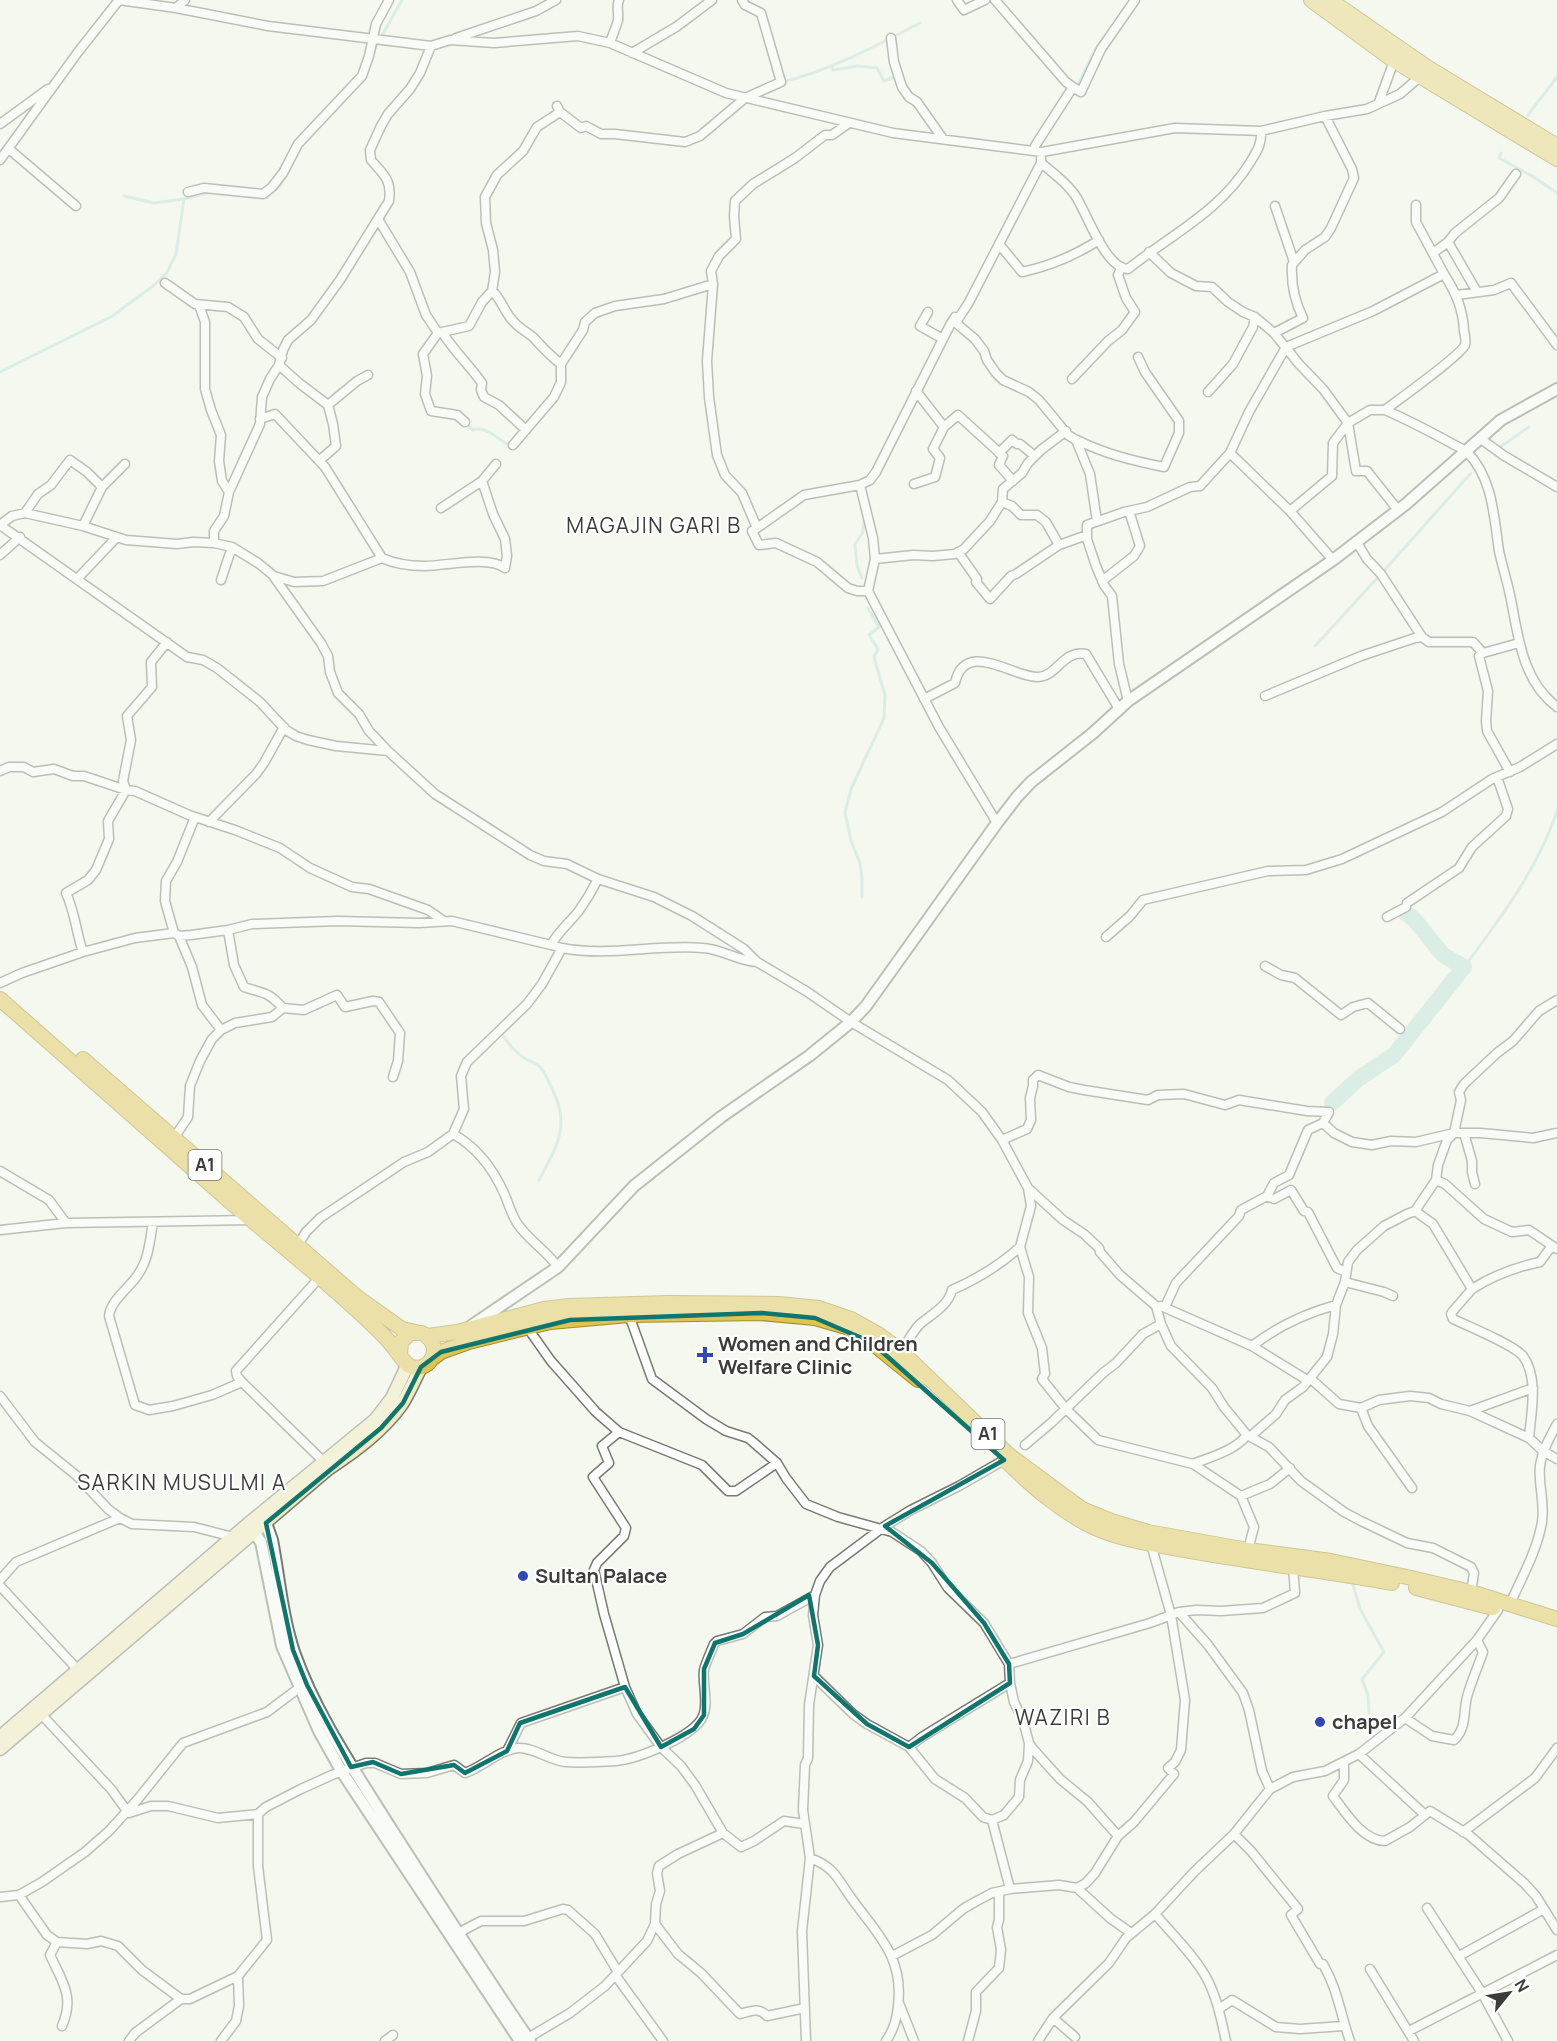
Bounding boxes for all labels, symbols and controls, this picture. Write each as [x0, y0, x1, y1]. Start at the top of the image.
district label: MAGAJIN GARI B [566, 511, 742, 539]
road number: A1 [188, 1150, 222, 1180]
place label: Women and Children Welfare Clinic [718, 1330, 918, 1380]
marker: Women and Children Welfare Clinic [696, 1346, 714, 1364]
road number: A1 [972, 1419, 1004, 1449]
district label: SARKIN MUSULMI A [77, 1468, 287, 1496]
place label: Sultan Palace [535, 1562, 667, 1589]
marker: Sultan Palace [516, 1569, 530, 1583]
district label: WAZIRI B [1015, 1703, 1111, 1731]
place label: chapel [1332, 1708, 1398, 1735]
marker: chapel [1313, 1715, 1327, 1729]
north arrow [1479, 1963, 1539, 2023]
text: N [1510, 1975, 1534, 1996]

